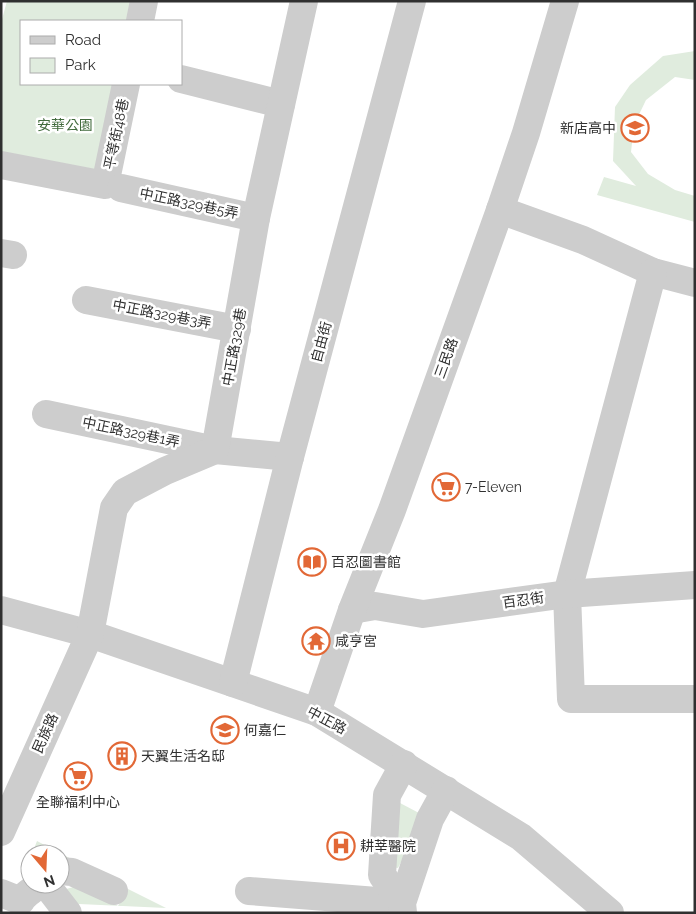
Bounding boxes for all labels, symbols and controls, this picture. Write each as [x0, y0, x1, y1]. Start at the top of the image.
legend [20, 20, 182, 85]
text: Road [65, 31, 101, 49]
text: Park [65, 56, 96, 74]
street label: 平等街48巷 [101, 97, 131, 171]
school or university icon: 新店高中 [620, 113, 650, 143]
park label: 安華公園 [37, 117, 93, 133]
place label: 新店高中 [560, 120, 616, 136]
street label: 中正路329巷5弄 [138, 185, 240, 221]
street label: 中正路329巷3弄 [111, 297, 213, 331]
street label: 中正路329巷 [219, 307, 249, 387]
street label: 自由街 [308, 320, 334, 364]
street label: 三民路 [431, 336, 461, 380]
street label: 中正路329巷1弄 [81, 414, 181, 450]
supermarket icon: 7-Eleven [431, 472, 461, 502]
place label: 7-Eleven [465, 479, 522, 495]
library icon: 百忍圖書館 [297, 547, 327, 577]
place label: 百忍圖書館 [331, 554, 401, 570]
street label: 百忍街 [501, 589, 545, 611]
temple icon: 咸亨宮 [301, 626, 331, 656]
place label: 咸亨宮 [335, 633, 377, 649]
street label: 中正路 [305, 703, 349, 737]
street label: 民族路 [29, 711, 61, 755]
school or university icon: 何嘉仁 [210, 715, 240, 745]
place label: 何嘉仁 [244, 722, 286, 738]
building icon: 天翼生活名邸 [107, 741, 137, 771]
place label: 天翼生活名邸 [141, 748, 225, 764]
supermarket icon: 全聯福利中心 [63, 761, 93, 791]
place label: 全聯福利中心 [36, 794, 120, 810]
hospital icon: 耕莘醫院 [326, 831, 356, 861]
place label: 耕莘醫院 [360, 838, 416, 854]
north arrow [20, 844, 70, 894]
text: N [42, 872, 57, 891]

